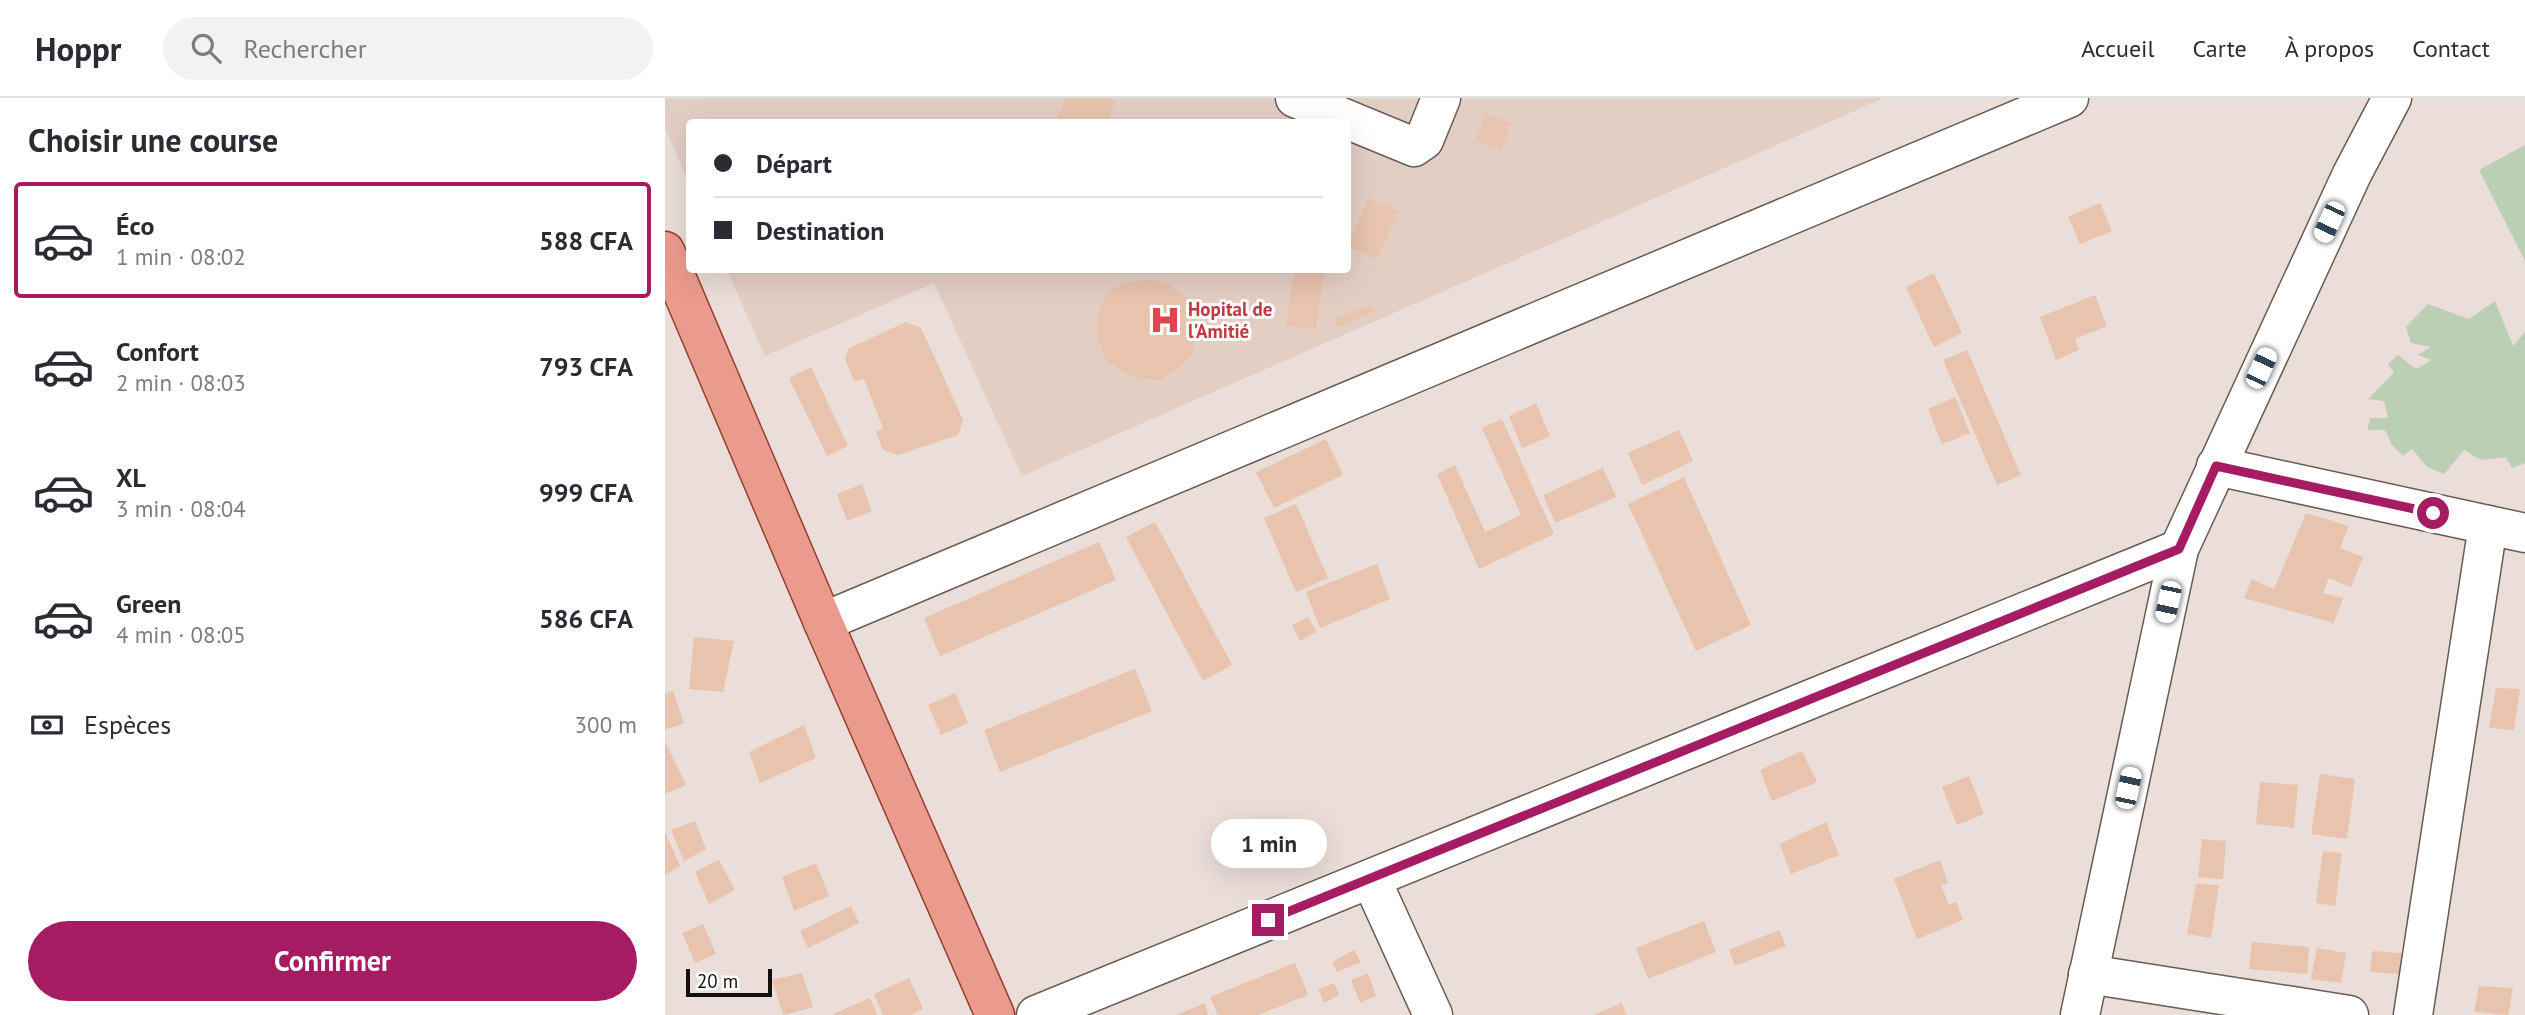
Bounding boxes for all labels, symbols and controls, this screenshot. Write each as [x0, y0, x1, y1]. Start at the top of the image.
search box [163, 17, 653, 80]
text: Hoppr [35, 27, 121, 70]
icon: search [187, 29, 225, 67]
text: Rechercher [243, 32, 367, 65]
text: Accueil [2081, 33, 2155, 64]
text: Carte [2193, 33, 2247, 64]
text: À propos [2285, 33, 2374, 64]
text: Contact [2412, 33, 2490, 64]
text: Choisir une course [28, 119, 278, 161]
text: Départ [756, 147, 832, 180]
car [2311, 199, 2348, 245]
icon: car [32, 209, 95, 272]
text: Éco [116, 209, 154, 242]
text: Destination [756, 214, 884, 247]
text: 588 CFA [539, 224, 633, 257]
text: 1 min · 08:02 [116, 242, 246, 271]
place label: Hopital de l'Amitié [1188, 297, 1272, 343]
hospital icon: Hopital de l'Amitié [1148, 303, 1182, 337]
icon: car [32, 335, 95, 398]
text: Confort [116, 335, 199, 368]
car [2243, 345, 2280, 391]
text: 793 CFA [539, 350, 633, 383]
text: 2 min · 08:03 [116, 368, 246, 397]
icon: car [32, 461, 95, 524]
text: XL [116, 461, 146, 494]
text: 999 CFA [539, 476, 633, 509]
text: 3 min · 08:04 [116, 494, 246, 523]
route start [2417, 497, 2449, 529]
car [2154, 579, 2183, 625]
icon: car [32, 587, 95, 650]
text: Green [116, 587, 181, 620]
text: 586 CFA [539, 602, 633, 635]
text: 4 min · 08:05 [116, 620, 246, 649]
icon: cash [28, 706, 66, 744]
text: Espèces [84, 708, 171, 741]
text: 300 m [575, 710, 637, 739]
car [2114, 765, 2143, 811]
callout: 1 min [1210, 818, 1326, 868]
text: 1 min [1241, 829, 1297, 858]
route end [1252, 904, 1284, 936]
button: Confirmer [28, 921, 637, 1001]
scale bar [686, 966, 772, 998]
text: 20 m [697, 969, 738, 993]

